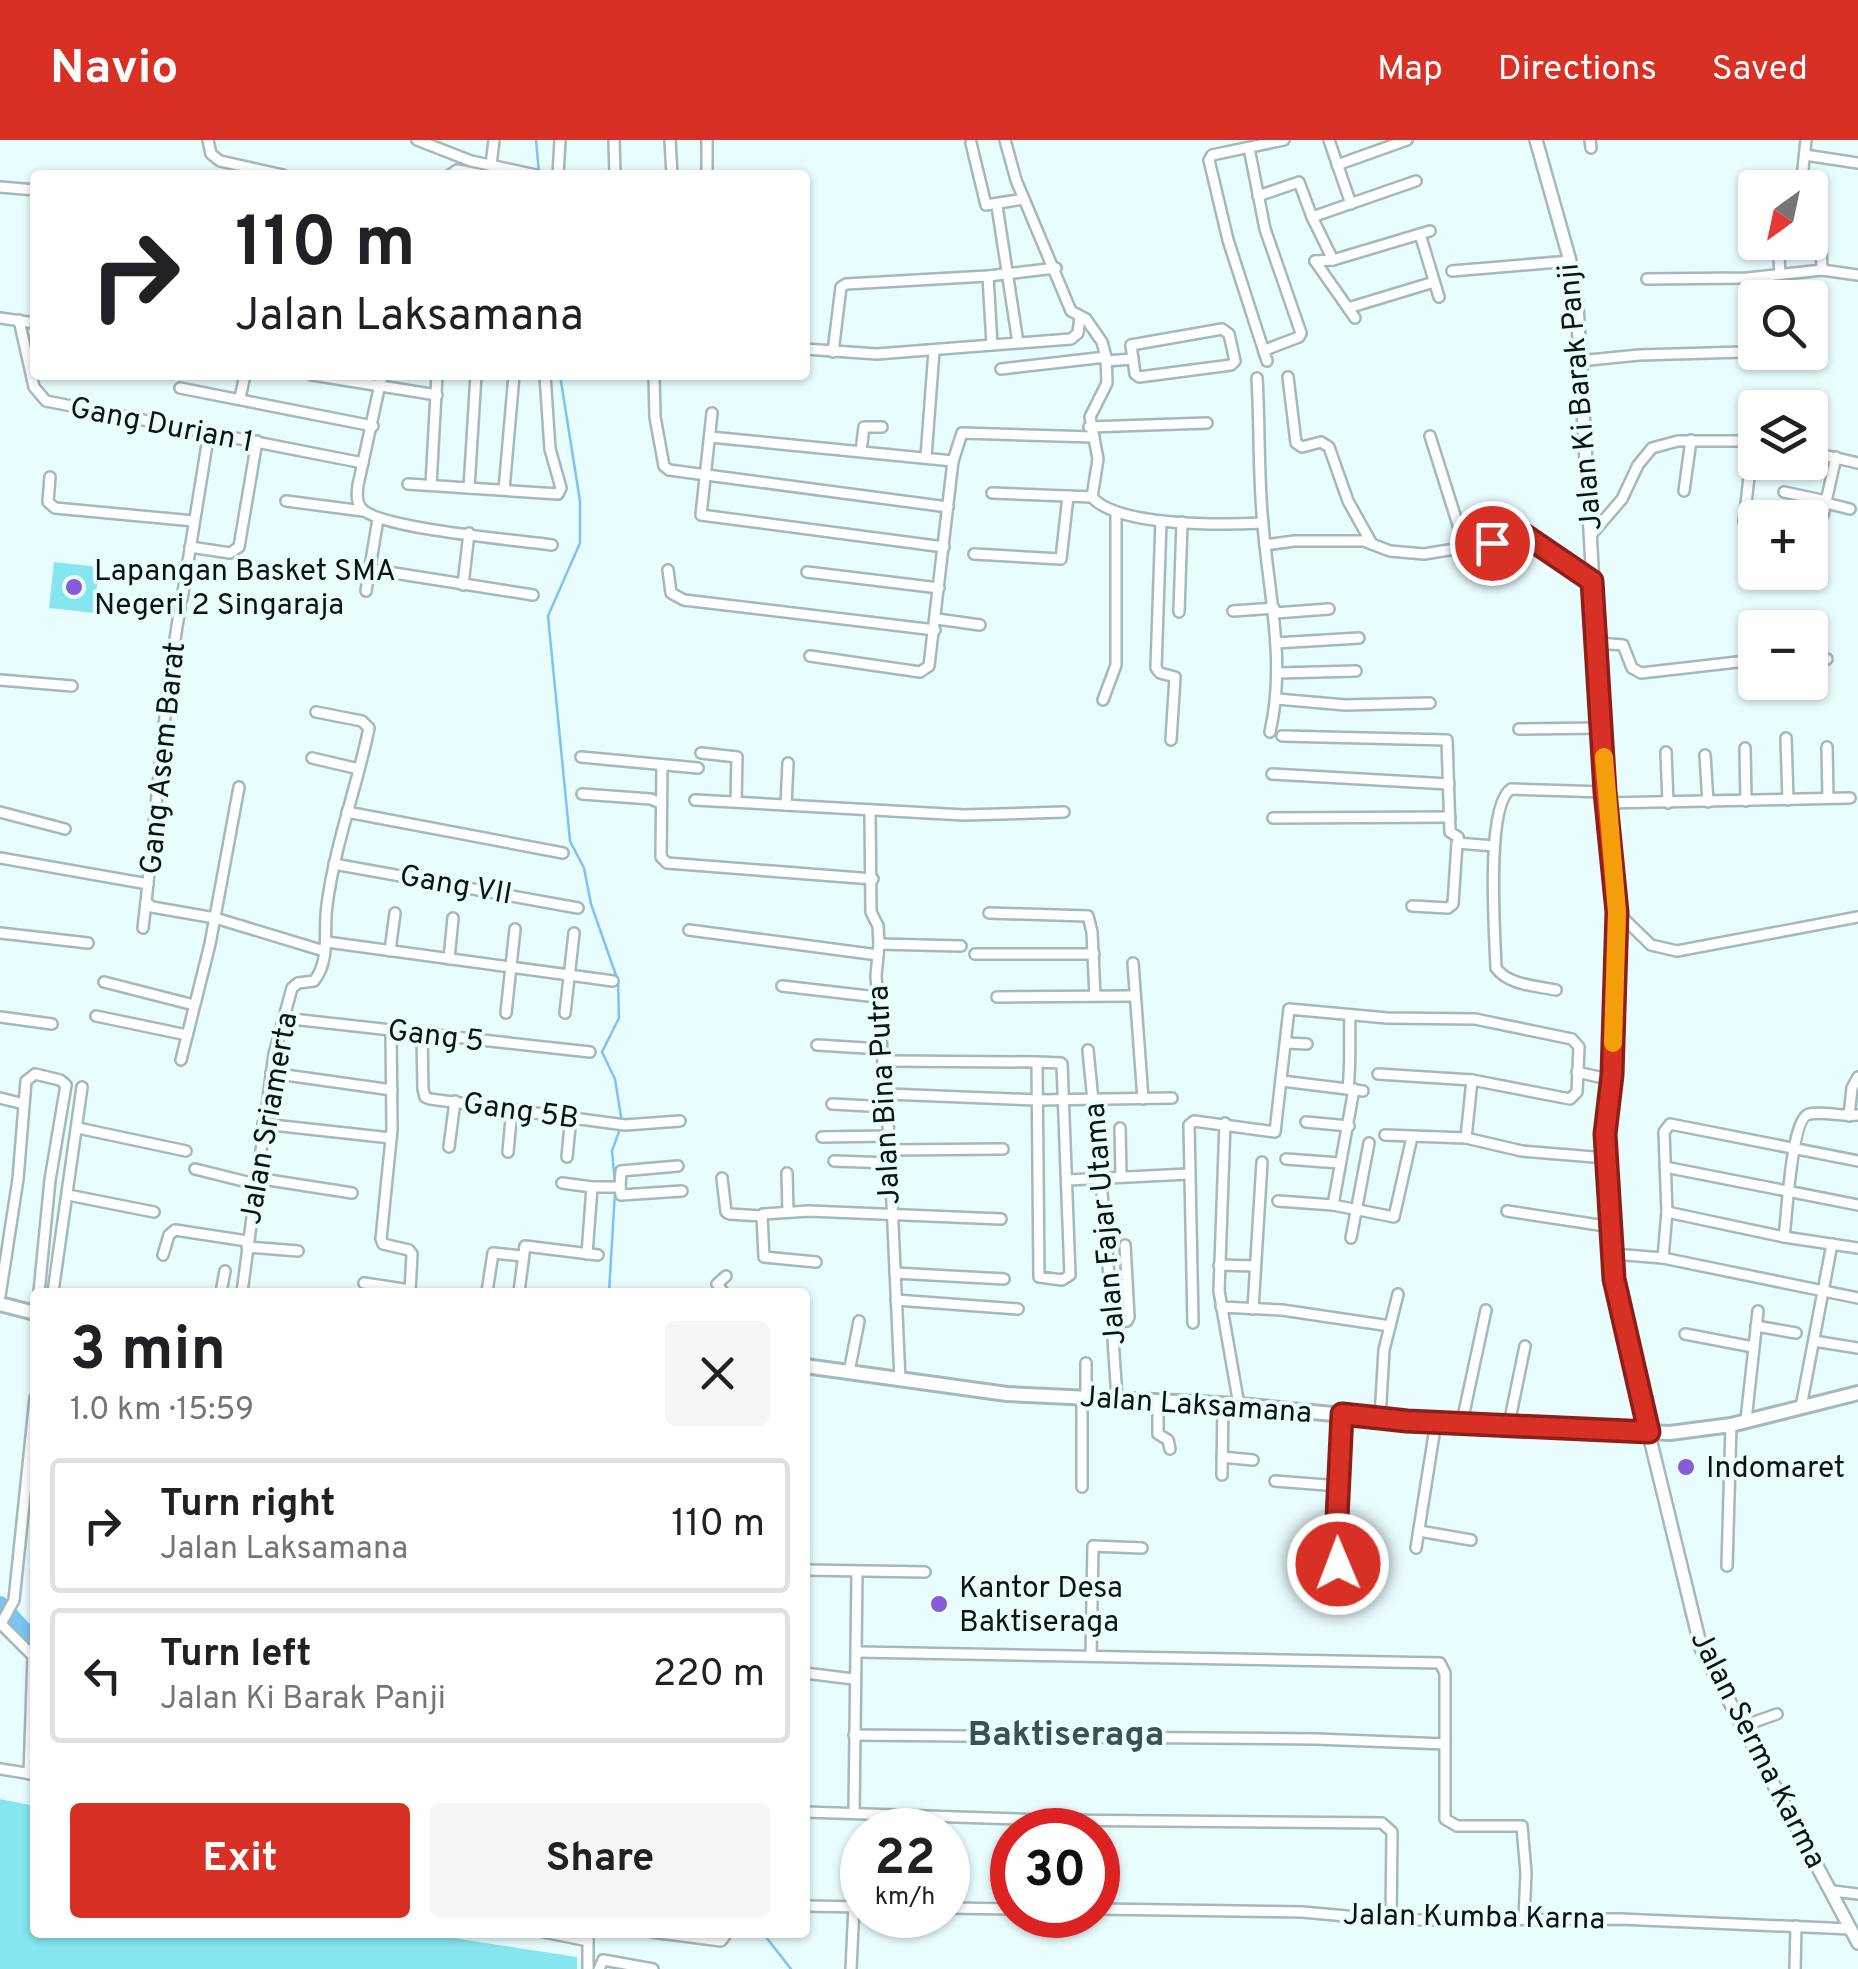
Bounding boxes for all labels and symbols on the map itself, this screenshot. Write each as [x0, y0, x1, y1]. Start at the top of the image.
north arrow [1738, 170, 1828, 260]
street label: Jalan Ki Barak Panji [1551, 262, 1612, 532]
street label: Gang Durian 1 [67, 391, 256, 462]
pin [1450, 501, 1535, 586]
place label: Lapangan Basket SMA Negeri 2 Singaraja [94, 554, 396, 625]
marker: Lapangan Basket SMA Negeri 2 Singaraja [63, 576, 85, 598]
street label: Gang Asem Barat [134, 640, 195, 876]
street label: Gang VII [397, 858, 515, 915]
street label: Jalan Bina Putra [861, 984, 910, 1206]
street label: Jalan Sriamerta [234, 1010, 307, 1227]
street label: Gang 5 [385, 1013, 486, 1062]
street label: Gang 5B [460, 1086, 581, 1139]
street label: Jalan Fajar Utama [1077, 1101, 1136, 1346]
street label: Jalan Laksamana [1079, 1380, 1313, 1433]
place label: Indomaret [1706, 1451, 1845, 1488]
marker: Indomaret [1675, 1456, 1697, 1478]
position arrow [1286, 1512, 1390, 1616]
place label: Kantor Desa Baktiseraga [959, 1571, 1123, 1642]
marker: Kantor Desa Baktiseraga [928, 1593, 950, 1615]
street label: Jalan Serma Karma [1681, 1625, 1833, 1875]
district label: Baktiseraga [968, 1714, 1164, 1758]
speed limit sign: 30 [990, 1808, 1120, 1938]
street label: Jalan Kumba Karna [1343, 1898, 1605, 1939]

